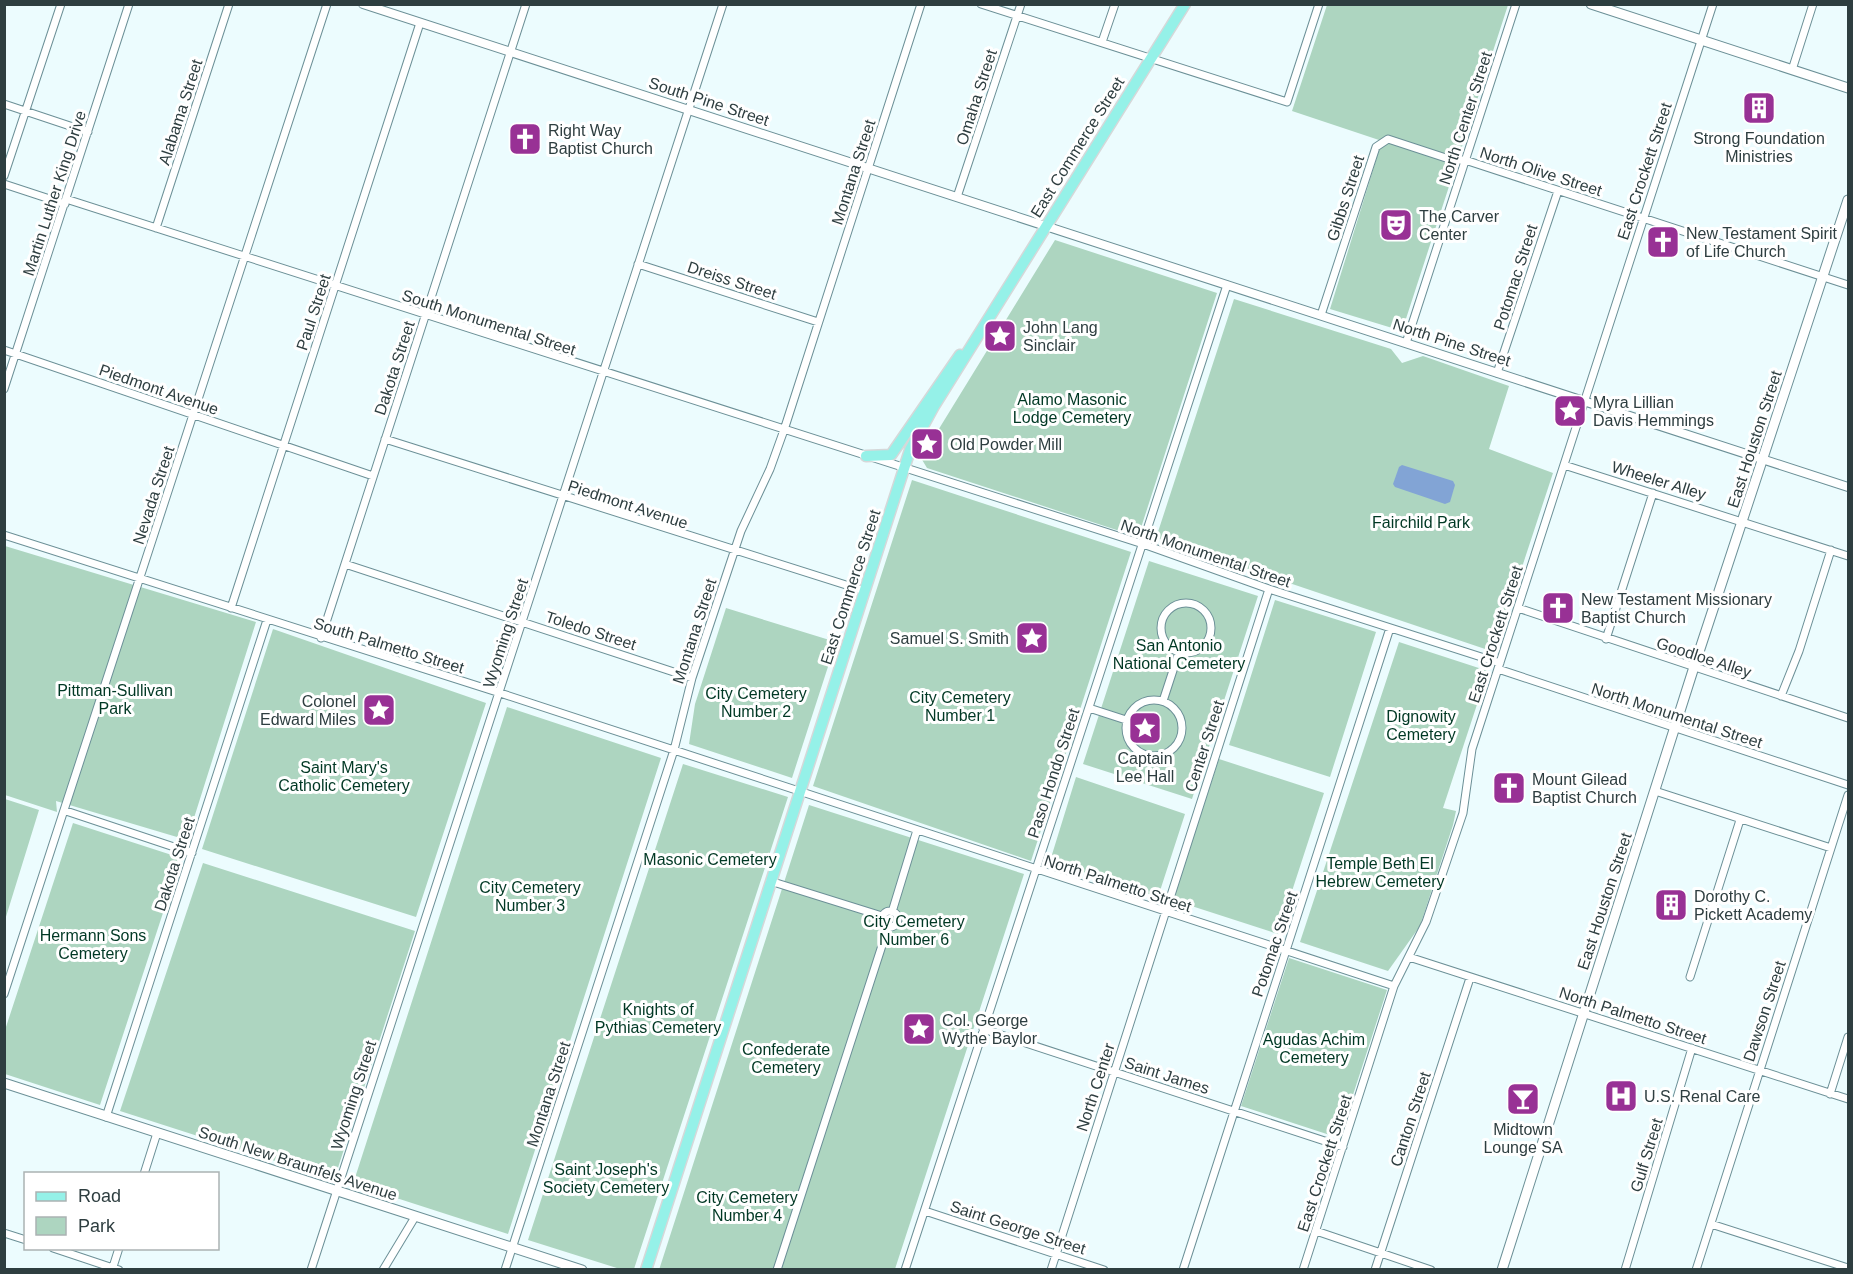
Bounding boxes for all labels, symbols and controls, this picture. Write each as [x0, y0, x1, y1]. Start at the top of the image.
street label: Omaha Street [953, 47, 1000, 147]
street label: North Center Street [1436, 49, 1495, 187]
street label: Alabama Street [155, 57, 206, 167]
street label: South Pine Street [647, 74, 772, 129]
street label: East Commerce Street [1027, 74, 1128, 220]
building icon: Strong Foundation Ministries [1741, 90, 1777, 126]
street label: East Crockett Street [1614, 100, 1675, 242]
street label: Martin Luther King Drive [20, 108, 89, 278]
street label: Montana Street [828, 117, 879, 227]
church icon: Right Way Baptist Church [507, 121, 543, 157]
place label: Right Way Baptist Church [548, 122, 653, 157]
place label: Strong Foundation Ministries [1693, 130, 1825, 165]
street label: North Olive Street [1478, 144, 1604, 199]
street label: Gibbs Street [1324, 153, 1367, 243]
theatre icon: The Carver Center [1378, 207, 1414, 243]
place label: The Carver Center [1419, 208, 1500, 243]
street label: Potomac Street [1490, 222, 1541, 332]
church icon: New Testament Spirit of Life Church [1645, 224, 1681, 260]
place label: New Testament Spirit of Life Church [1686, 225, 1837, 260]
street label: Dreiss Street [685, 258, 779, 303]
street label: Paul Street [293, 271, 334, 352]
street label: South Monumental Street [400, 286, 578, 359]
street label: North Pine Street [1391, 315, 1513, 370]
street label: Dakota Street [371, 318, 418, 417]
place icon: John Lang Sinclair [982, 318, 1018, 354]
place label: John Lang Sinclair [1023, 319, 1098, 354]
street label: Piedmont Avenue [97, 361, 221, 418]
street label: East Houston Street [1724, 368, 1785, 510]
park label: Alamo Masonic Lodge Cemetery [1013, 391, 1131, 426]
place icon: Myra Lillian Davis Hemmings [1552, 393, 1588, 429]
place label: Myra Lillian Davis Hemmings [1593, 394, 1714, 429]
place icon: Old Powder Mill [909, 426, 945, 462]
place label: Old Powder Mill [950, 436, 1062, 453]
street label: Nevada Street [130, 443, 178, 546]
street label: Wheeler Alley [1610, 458, 1708, 503]
street label: Piedmont Avenue [566, 477, 690, 532]
street label: East Commerce Street [817, 507, 884, 667]
park label: Fairchild Park [1372, 514, 1471, 531]
street label: North Monumental Street [1119, 516, 1294, 591]
street label: East Crockett Street [1465, 563, 1526, 705]
street label: Wyoming Street [480, 576, 531, 690]
street label: Montana Street [669, 576, 720, 686]
church icon: New Testament Missionary Baptist Church [1540, 590, 1576, 626]
place label: New Testament Missionary Baptist Church [1581, 591, 1772, 626]
street label: Toledo Street [543, 608, 639, 653]
street label: South Palmetto Street [312, 614, 467, 677]
place icon: Samuel S. Smith [1014, 620, 1050, 656]
place label: Samuel S. Smith [890, 630, 1009, 647]
street label: Goodloe Alley [1654, 634, 1753, 681]
park label: San Antonio National Cemetery [1113, 637, 1245, 672]
street label: North Monumental Street [1589, 680, 1765, 751]
park label: Pittman-Sullivan Park [57, 682, 173, 717]
park label: City Cemetery Number 2 [705, 685, 807, 720]
park label: City Cemetery Number 1 [909, 689, 1011, 724]
place icon: Colonel Edward Miles [361, 692, 397, 728]
place label: Colonel Edward Miles [260, 693, 356, 728]
street label: Center Street [1182, 698, 1227, 794]
street label: Paso Hondo Street [1025, 706, 1083, 840]
park label: Dignowity Cemetery [1386, 708, 1456, 743]
place icon: Captain Lee Hall [1127, 710, 1163, 746]
place label: Captain Lee Hall [1116, 750, 1174, 785]
park label: Saint Mary's Catholic Cemetery [278, 759, 410, 794]
church icon: Mount Gilead Baptist Church [1491, 770, 1527, 806]
place label: Mount Gilead Baptist Church [1532, 771, 1637, 806]
street label: Dakota Street [151, 814, 198, 913]
street label: East Houston Street [1574, 830, 1635, 972]
park label: Masonic Cemetery [643, 851, 777, 868]
street label: North Palmetto Street [1042, 852, 1194, 916]
park label: Temple Beth El Hebrew Cemetery [1316, 855, 1444, 890]
park label: City Cemetery Number 3 [479, 879, 581, 914]
building icon: Dorothy C. Pickett Academy [1653, 887, 1689, 923]
place label: Dorothy C. Pickett Academy [1694, 888, 1812, 923]
street label: Potomac Street [1248, 889, 1301, 999]
park label: City Cemetery Number 6 [863, 913, 965, 948]
park label: Hermann Sons Cemetery [40, 927, 146, 962]
street label: Dawson Street [1740, 958, 1789, 1064]
street label: North Palmetto Street [1557, 984, 1709, 1048]
park label: Knights of Pythias Cemetery [595, 1001, 721, 1036]
place icon: Col. George Wythe Baylor [901, 1011, 937, 1047]
place label: Col. George Wythe Baylor [942, 1012, 1038, 1047]
park label: Agudas Achim Cemetery [1263, 1031, 1365, 1066]
street label: Wyoming Street [328, 1038, 379, 1152]
street label: Montana Street [523, 1039, 574, 1149]
street label: North Center [1073, 1040, 1118, 1133]
park label: Confederate Cemetery [742, 1041, 830, 1076]
street label: Saint James [1122, 1054, 1211, 1097]
street label: Canton Street [1387, 1069, 1434, 1169]
hospital icon: U.S. Renal Care [1603, 1078, 1639, 1114]
bar icon: Midtown Lounge SA [1505, 1081, 1541, 1117]
place label: U.S. Renal Care [1644, 1088, 1761, 1105]
street label: East Crockett Street [1294, 1092, 1355, 1234]
street label: Gulf Street [1627, 1116, 1666, 1194]
place label: Midtown Lounge SA [1483, 1121, 1563, 1156]
street label: South New Braunfels Avenue [196, 1123, 399, 1204]
park label: Saint Joseph's Society Cemetery [543, 1161, 669, 1196]
legend [24, 1172, 219, 1250]
text: Road [78, 1186, 121, 1206]
park label: City Cemetery Number 4 [696, 1189, 798, 1224]
street label: Saint George Street [948, 1198, 1088, 1258]
text: Park [78, 1216, 116, 1236]

